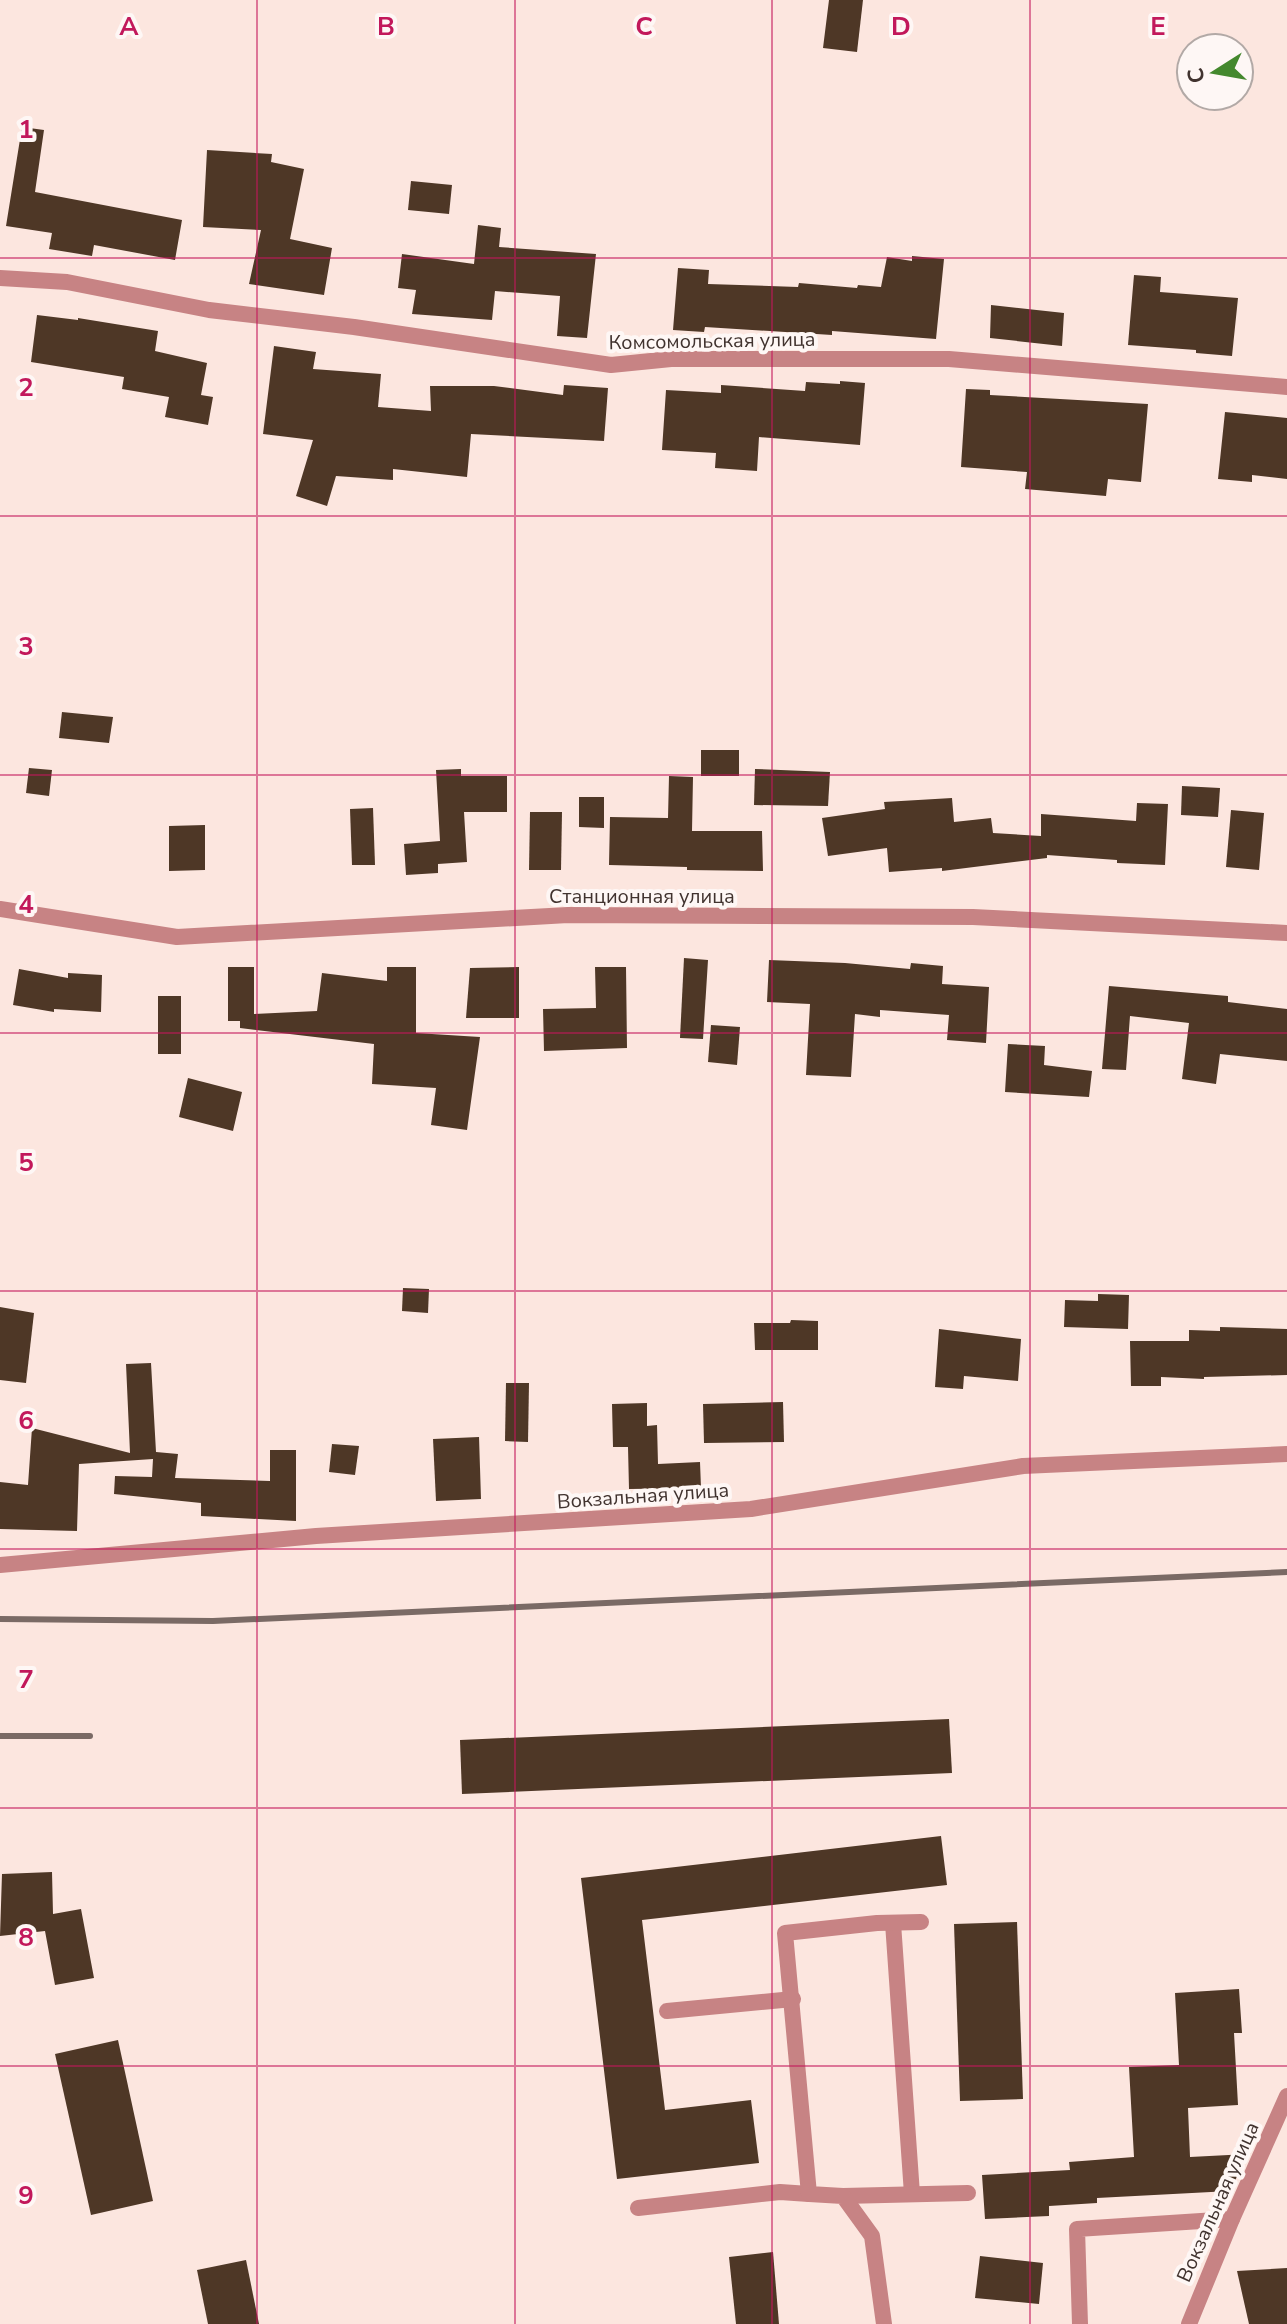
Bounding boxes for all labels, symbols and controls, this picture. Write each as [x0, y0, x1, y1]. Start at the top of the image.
text: A [119, 9, 139, 44]
text: B [377, 9, 395, 44]
text: C [635, 9, 653, 44]
text: D [891, 9, 911, 44]
text: E [1150, 9, 1166, 44]
north arrow [1175, 32, 1255, 112]
text: С [1180, 65, 1213, 86]
text: 1 [18, 112, 34, 147]
street label: Комсомольская улица [608, 326, 816, 356]
text: 2 [18, 370, 34, 405]
text: 3 [18, 629, 34, 664]
street label: Станционная улица [549, 883, 735, 910]
text: 4 [18, 887, 34, 922]
text: 5 [18, 1145, 34, 1180]
text: 6 [18, 1403, 34, 1438]
street label: Вокзальная улица [556, 1477, 730, 1515]
text: 7 [18, 1662, 34, 1697]
text: 8 [18, 1920, 34, 1955]
street label: Вокзальная улица [1171, 2118, 1265, 2286]
text: 9 [18, 2178, 34, 2213]

